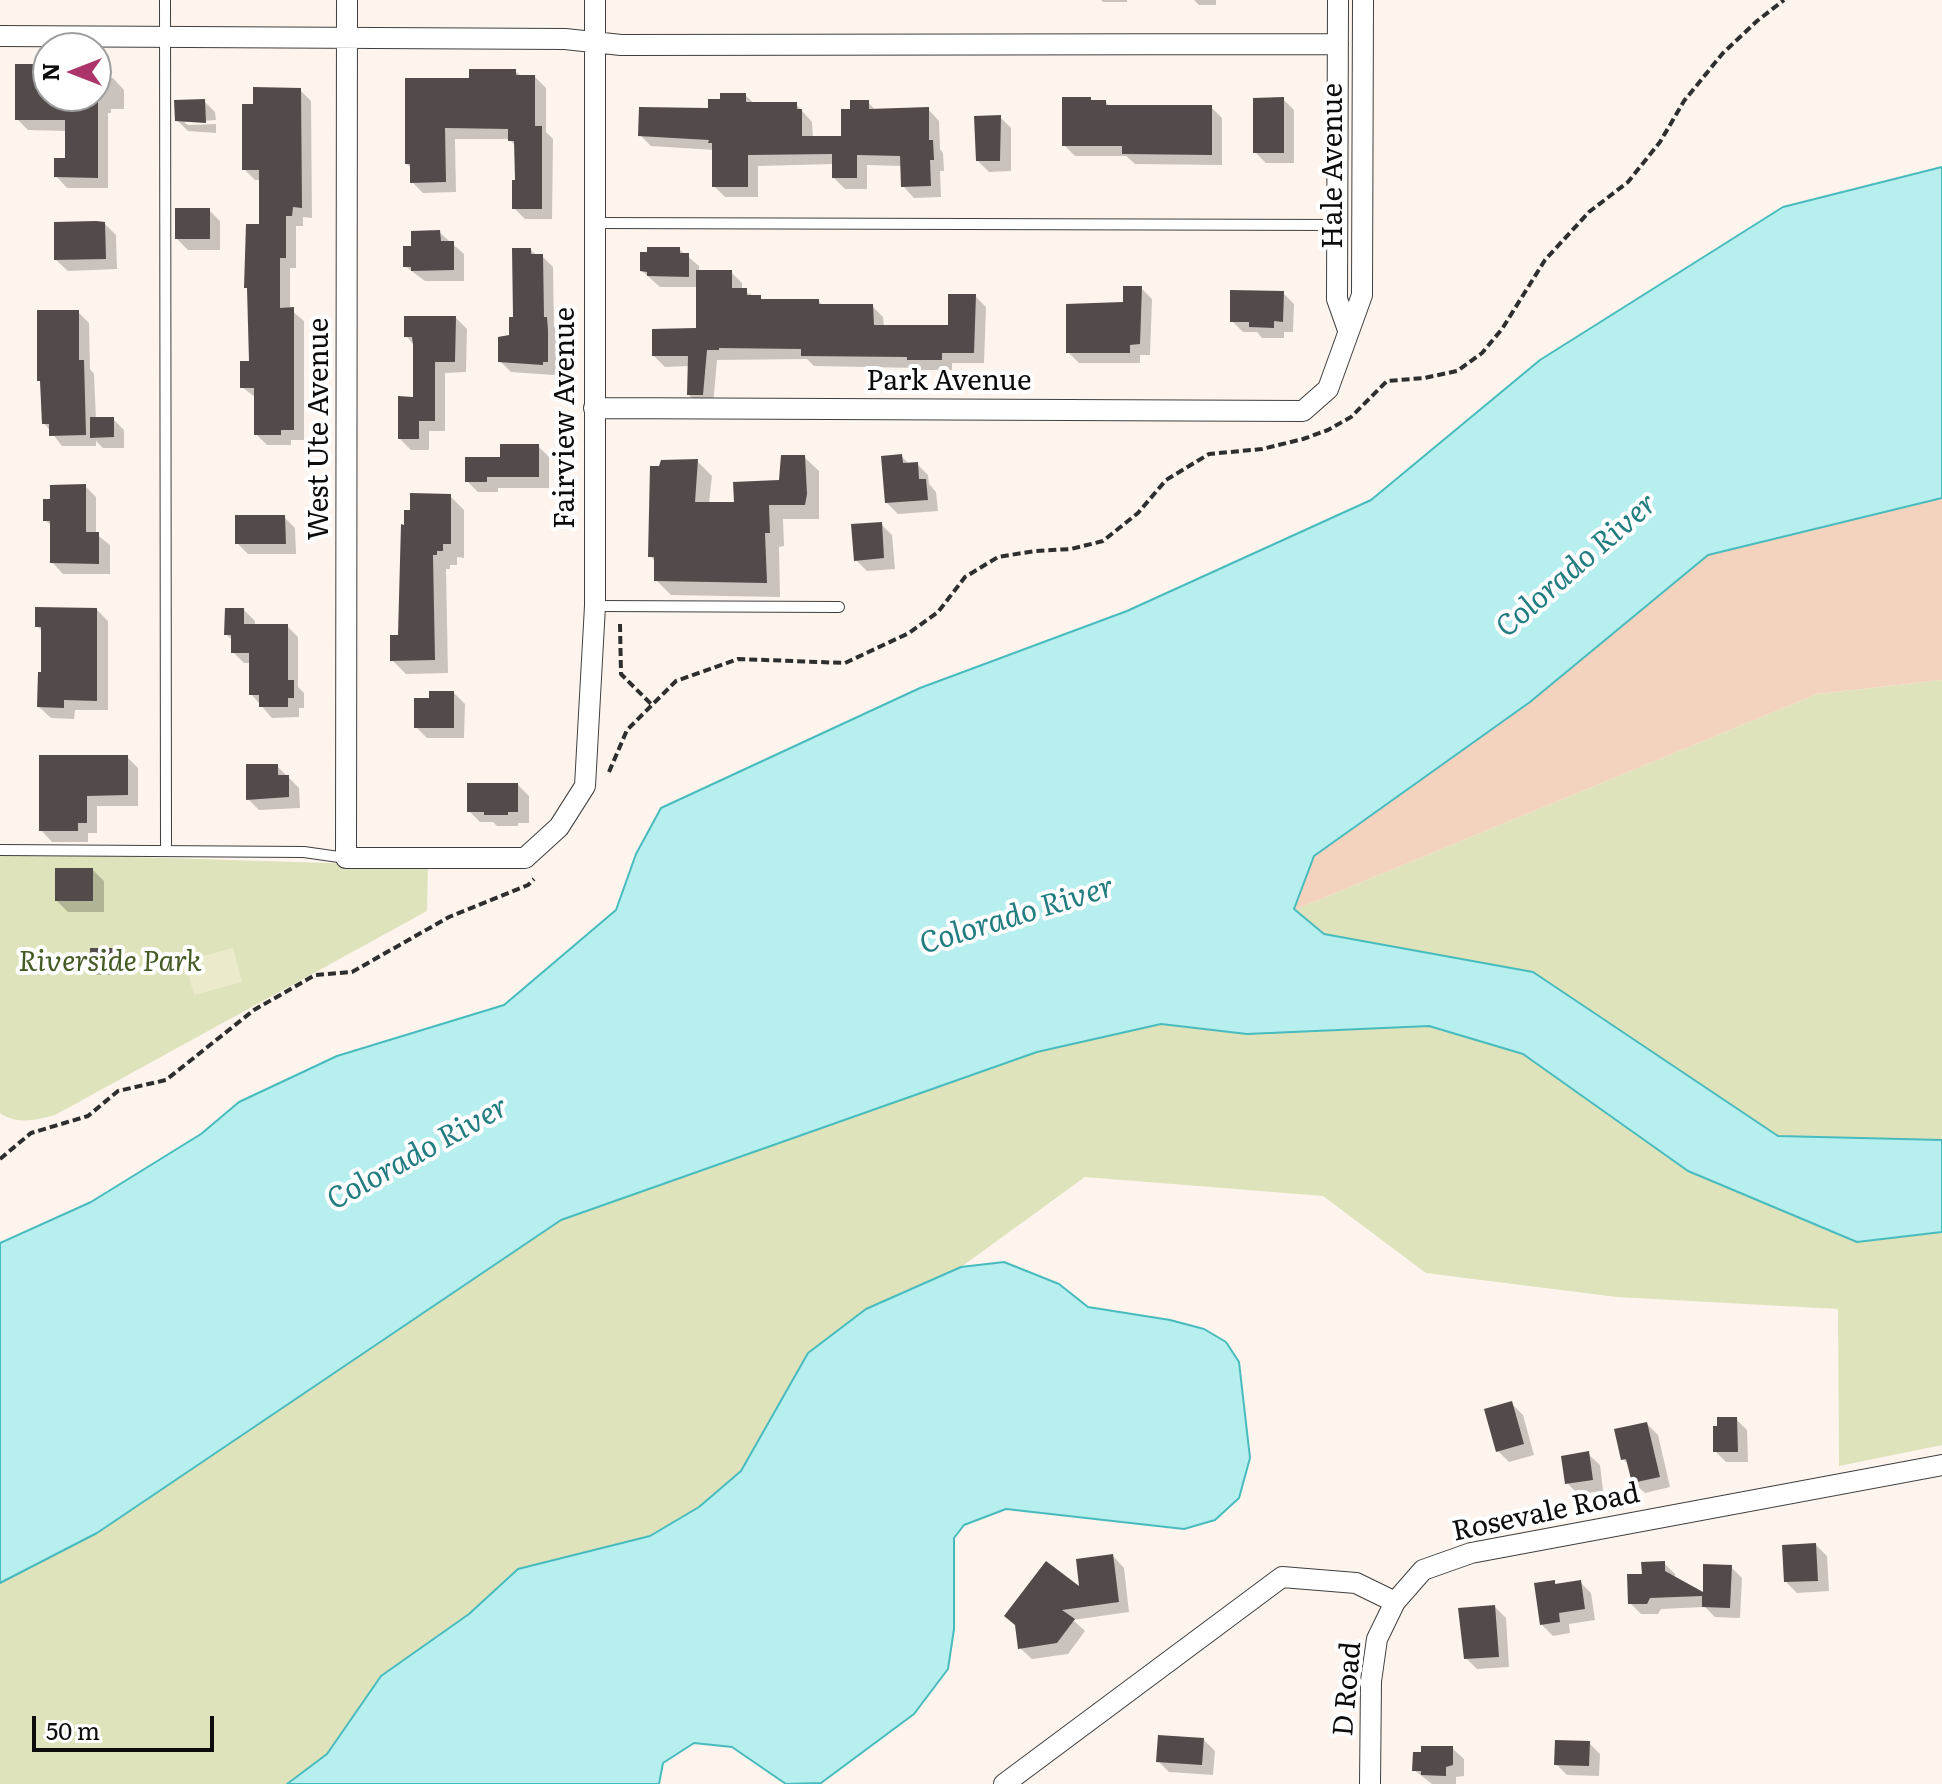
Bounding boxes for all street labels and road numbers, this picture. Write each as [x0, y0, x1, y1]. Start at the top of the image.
street label: Hale Avenue [1317, 83, 1351, 249]
street label: Fairview Avenue [549, 307, 583, 529]
street label: West Ute Avenue [303, 318, 337, 540]
street label: Park Avenue [866, 365, 1032, 399]
street label: Rosevale Road [1449, 1477, 1643, 1549]
street label: D Road [1327, 1640, 1369, 1738]

